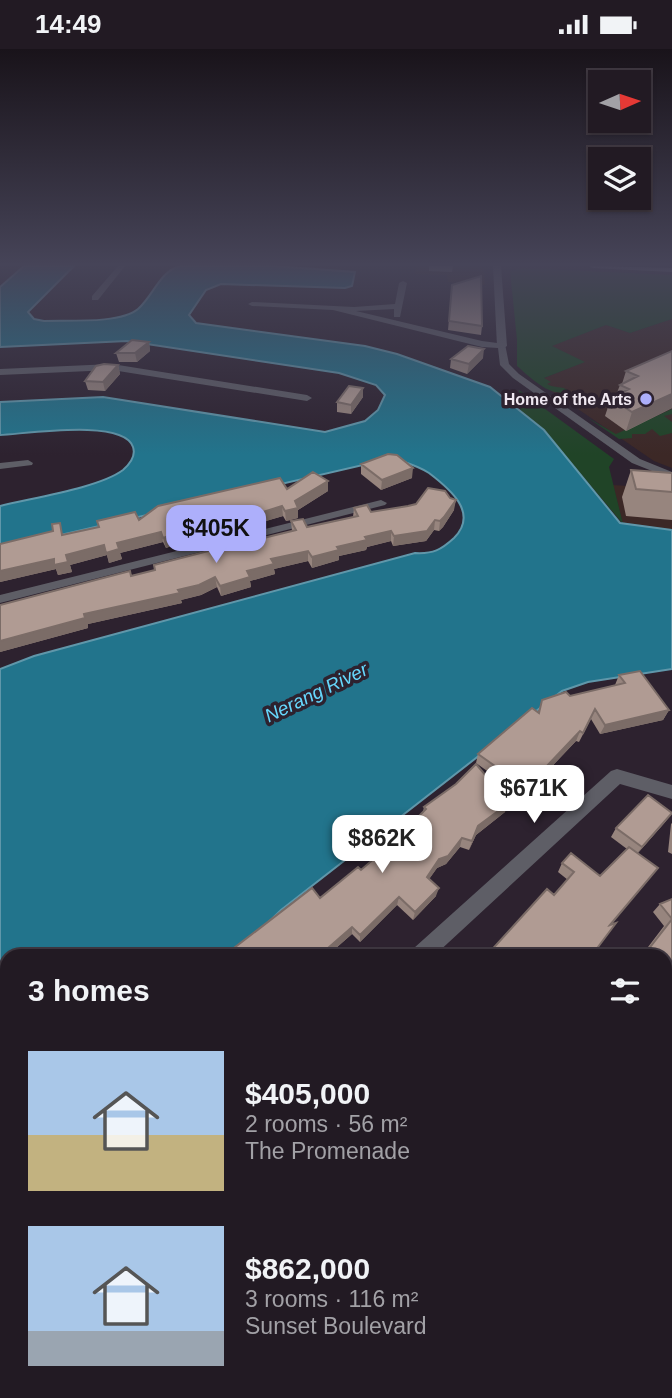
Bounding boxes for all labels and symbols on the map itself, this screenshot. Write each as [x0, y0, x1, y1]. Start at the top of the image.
north arrow [588, 70, 651, 133]
place label: Home of the Arts [504, 391, 632, 408]
marker: Home of the Arts [638, 391, 654, 407]
pin: $405K [167, 505, 265, 565]
water label: Nerang River [261, 658, 372, 726]
pin: $671K [485, 765, 583, 825]
pin: $862K [333, 815, 431, 875]

